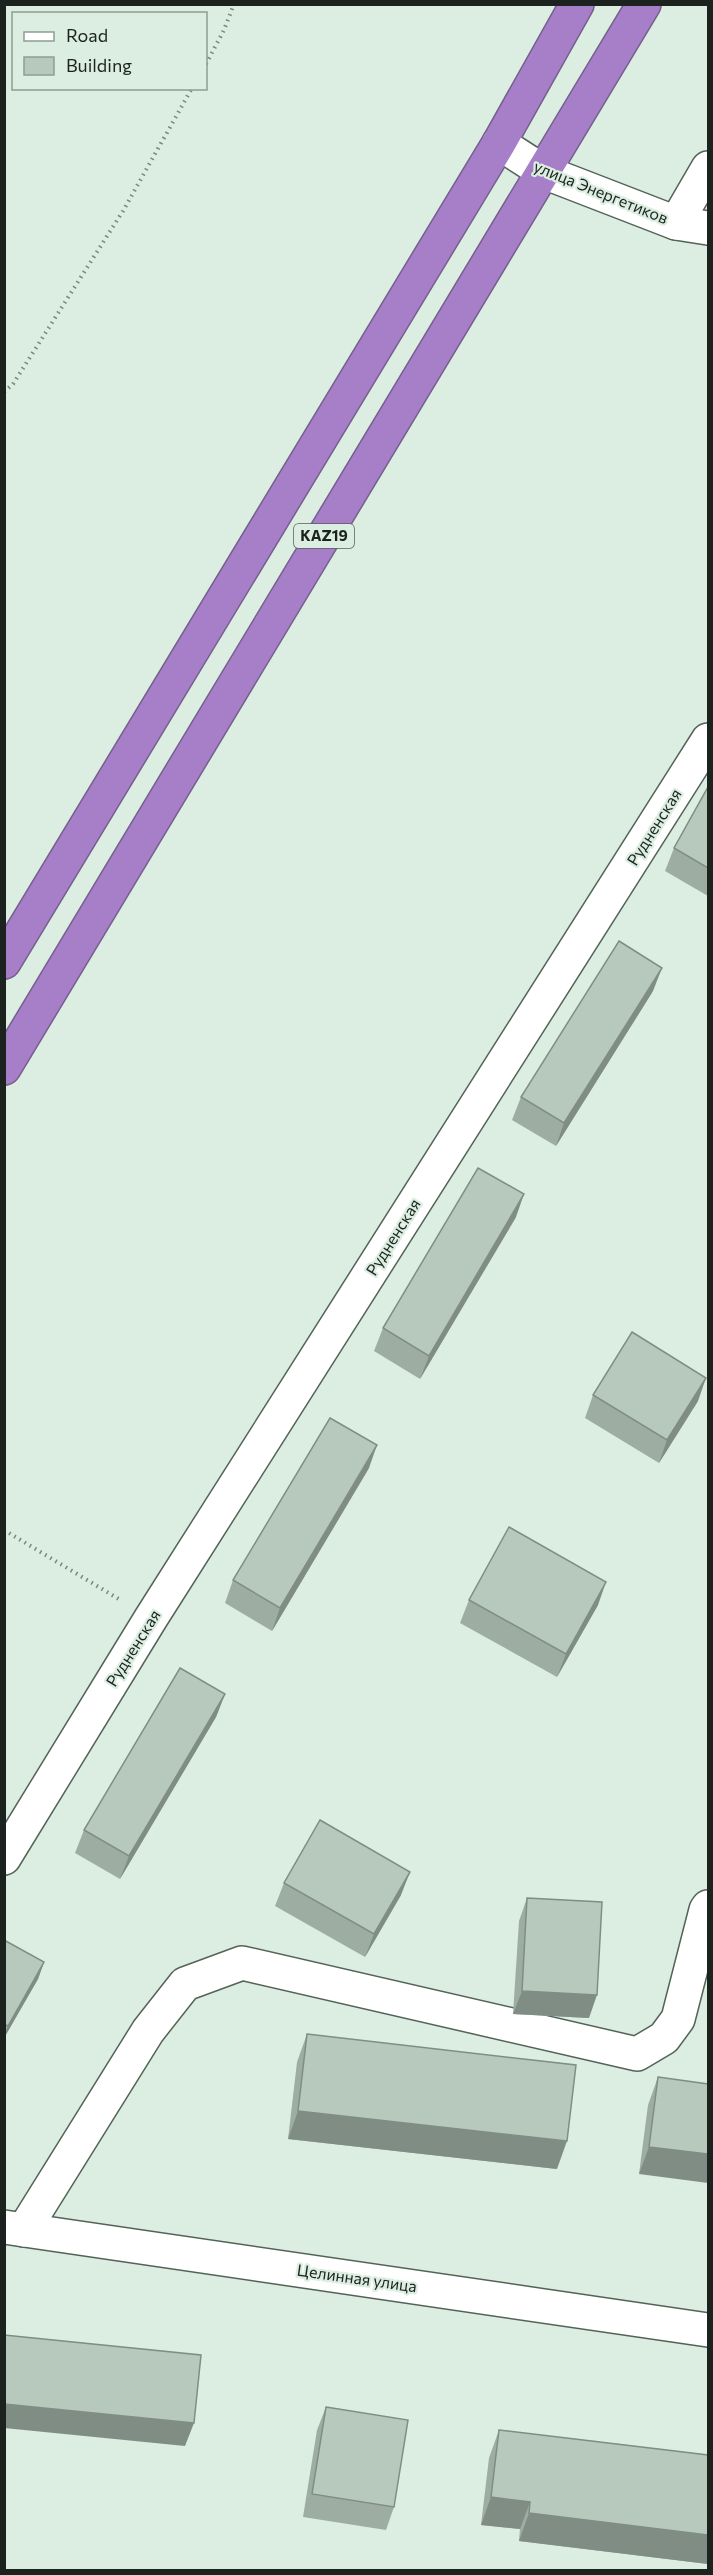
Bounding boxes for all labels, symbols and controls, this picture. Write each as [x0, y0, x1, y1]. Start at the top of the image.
legend [12, 12, 207, 90]
text: Road [66, 24, 108, 46]
text: Building [66, 54, 132, 76]
street label: улица Энергетиков [531, 156, 671, 227]
road number: KAZ19 [294, 524, 354, 548]
street label: Рудненская [622, 785, 685, 869]
street label: Рудненская [361, 1195, 424, 1279]
street label: Рудненская [101, 1606, 164, 1690]
street label: Целинная улица [296, 2260, 418, 2295]

